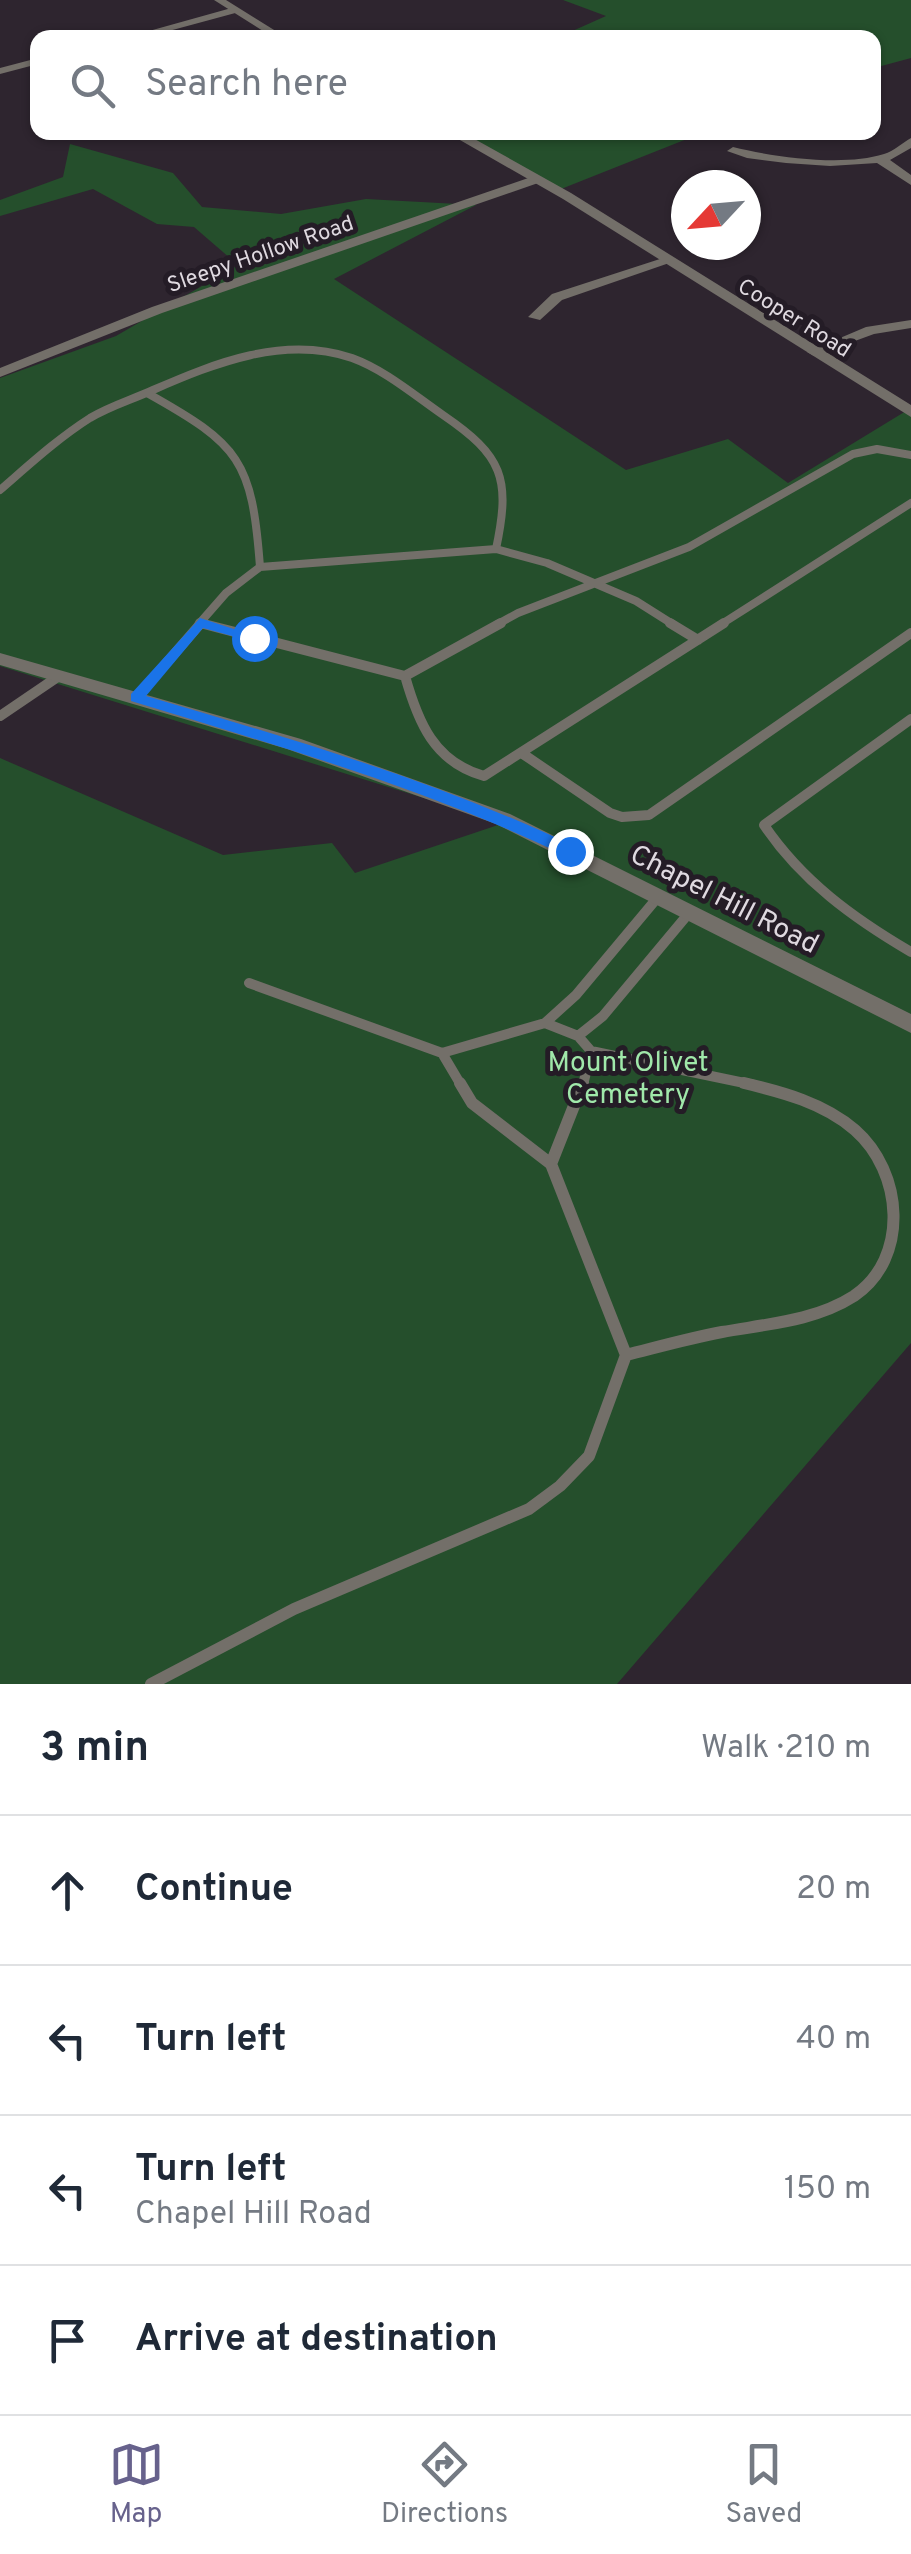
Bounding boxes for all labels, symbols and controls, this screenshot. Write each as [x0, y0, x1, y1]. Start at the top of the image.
search box [30, 30, 881, 140]
icon: search [65, 58, 120, 113]
text: Search here [145, 61, 348, 110]
north arrow [671, 170, 761, 260]
street label: Sleepy Hollow Road [164, 211, 358, 300]
street label: Cooper Road [732, 274, 855, 365]
route start [232, 616, 278, 662]
route end [548, 829, 594, 875]
street label: Chapel Hill Road [623, 838, 824, 964]
park label: Mount Olivet Cemetery [547, 1046, 709, 1114]
text: 3 min [40, 1723, 149, 1776]
text: Walk · 210 m [701, 1729, 871, 1769]
icon: ahead [40, 1863, 95, 1918]
text: Continue [135, 1866, 293, 1915]
text: 20 m [796, 1870, 871, 1910]
icon: left [40, 2013, 95, 2068]
text: Turn left [135, 2016, 287, 2065]
text: 40 m [796, 2020, 871, 2060]
text: Turn left [135, 2146, 287, 2195]
icon: left [40, 2163, 95, 2218]
text: 150 m [784, 2170, 871, 2210]
text: Chapel Hill Road [135, 2195, 372, 2235]
icon: arrive [40, 2313, 95, 2368]
text: Arrive at destination [135, 2316, 498, 2365]
tab: Map [109, 2437, 164, 2533]
tab: Directions [381, 2437, 508, 2533]
tab: Saved [725, 2437, 802, 2533]

